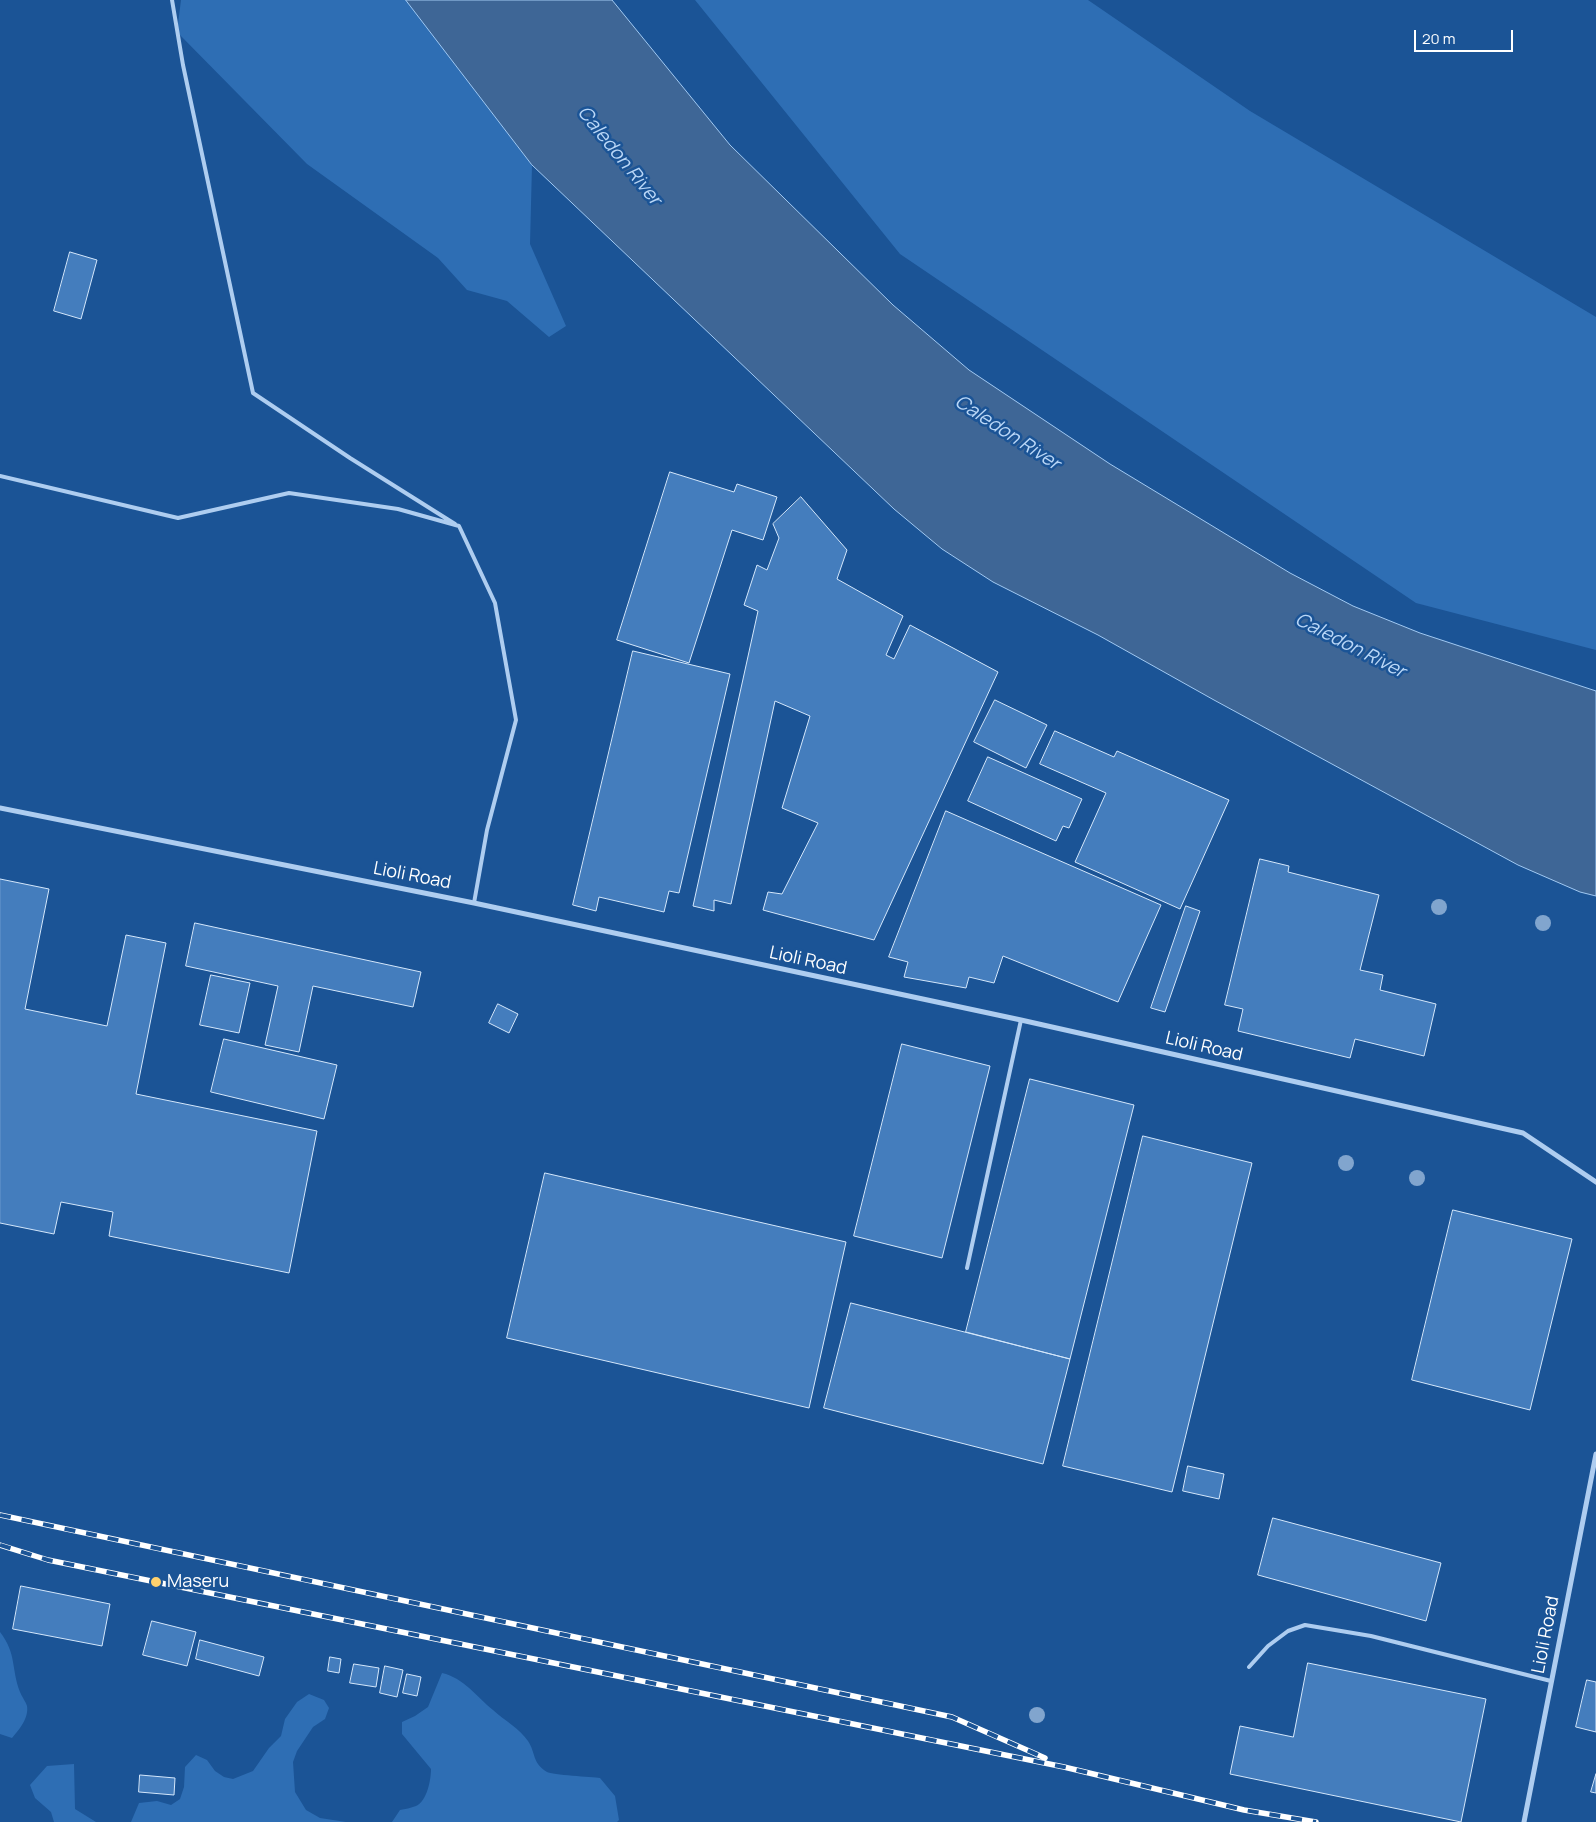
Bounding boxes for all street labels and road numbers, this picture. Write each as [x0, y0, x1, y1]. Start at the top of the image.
street label: Lioli Road [371, 858, 453, 894]
street label: Lioli Road [767, 942, 849, 980]
street label: Lioli Road [1163, 1028, 1245, 1066]
street label: Lioli Road [1528, 1594, 1564, 1676]

